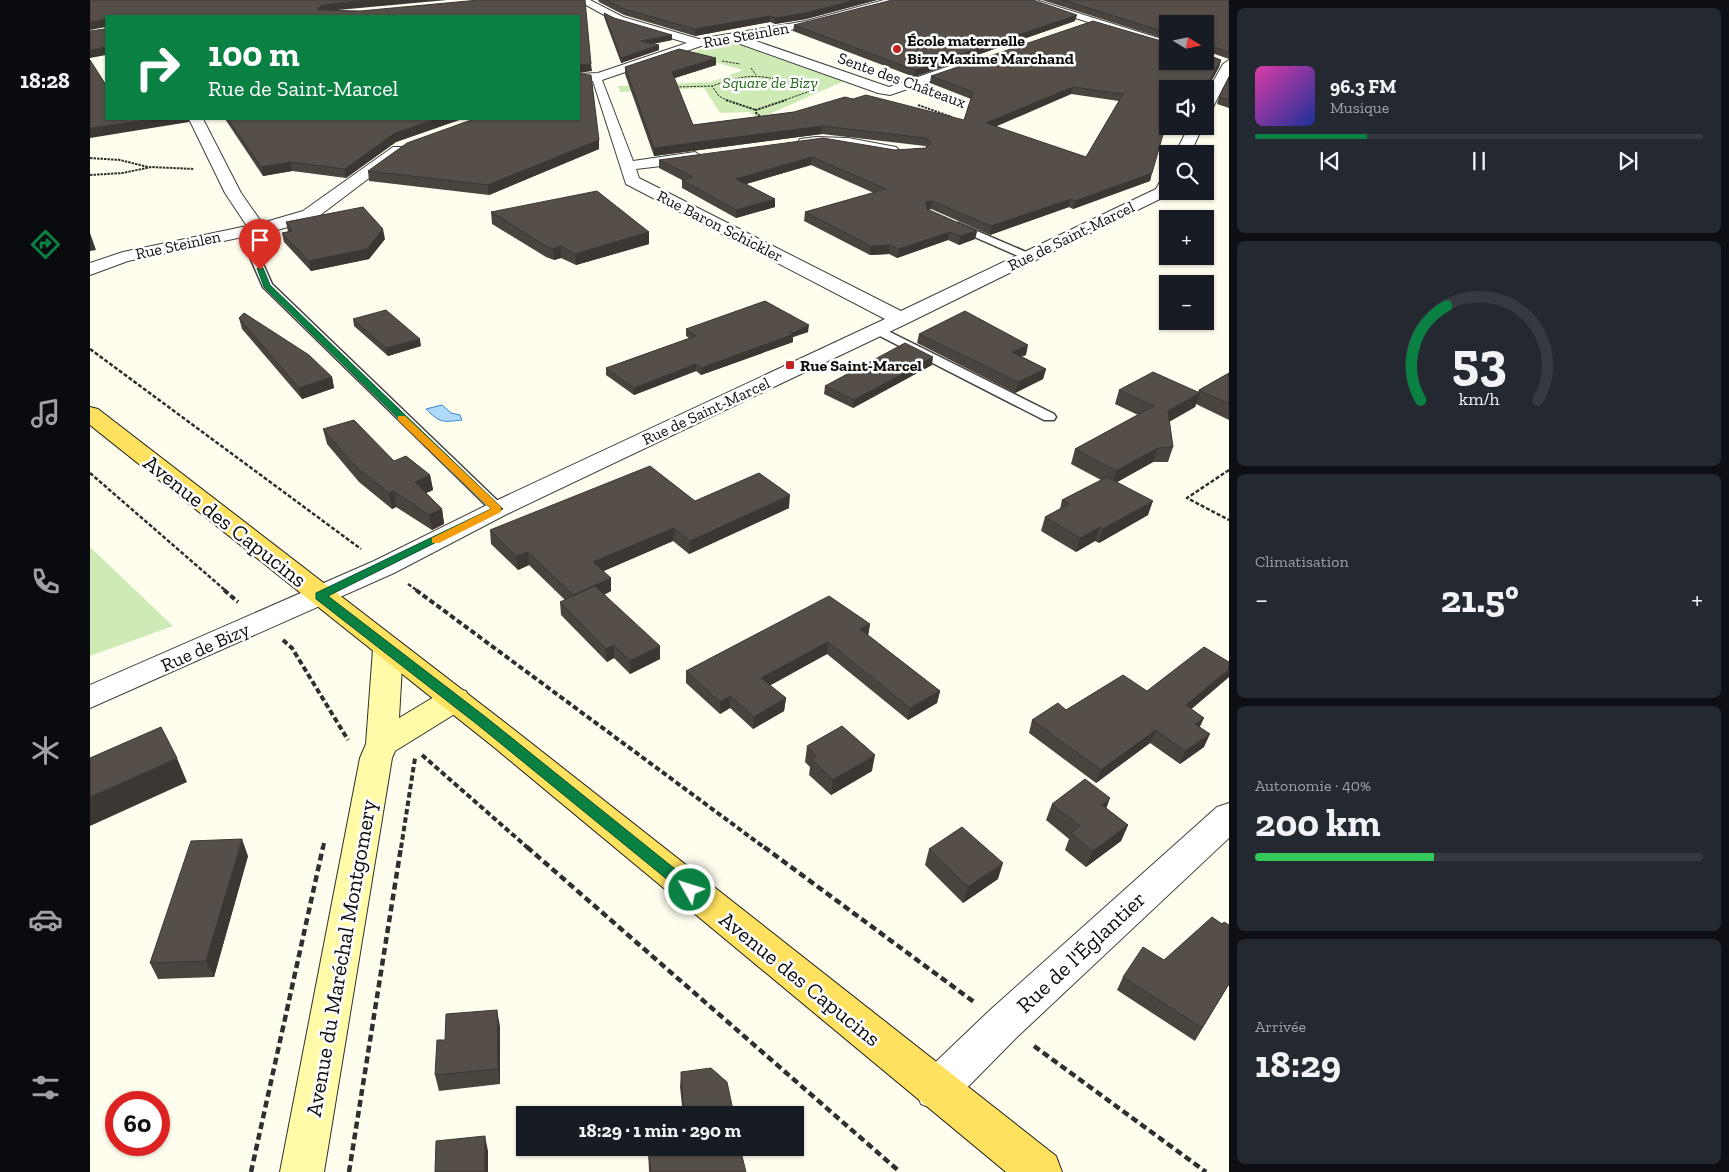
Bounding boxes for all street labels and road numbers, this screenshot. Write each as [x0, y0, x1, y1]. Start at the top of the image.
street label: Rue Steinlen [702, 18, 791, 52]
street label: Sente des Châteaux [835, 48, 969, 112]
street label: Rue Baron Schickler [654, 186, 786, 266]
street label: Rue de Saint-Marcel [1005, 197, 1137, 275]
street label: Rue Steinlen [134, 227, 223, 263]
street label: Rue de Saint-Marcel [639, 373, 773, 449]
street label: Avenue des Capucins [138, 449, 312, 593]
street label: Rue de Bizy [157, 617, 253, 677]
street label: Avenue du Maréchal Montgomery [300, 797, 382, 1119]
street label: Rue de l'Églantier [1011, 885, 1151, 1019]
street label: Avenue des Capucins [714, 906, 886, 1052]

